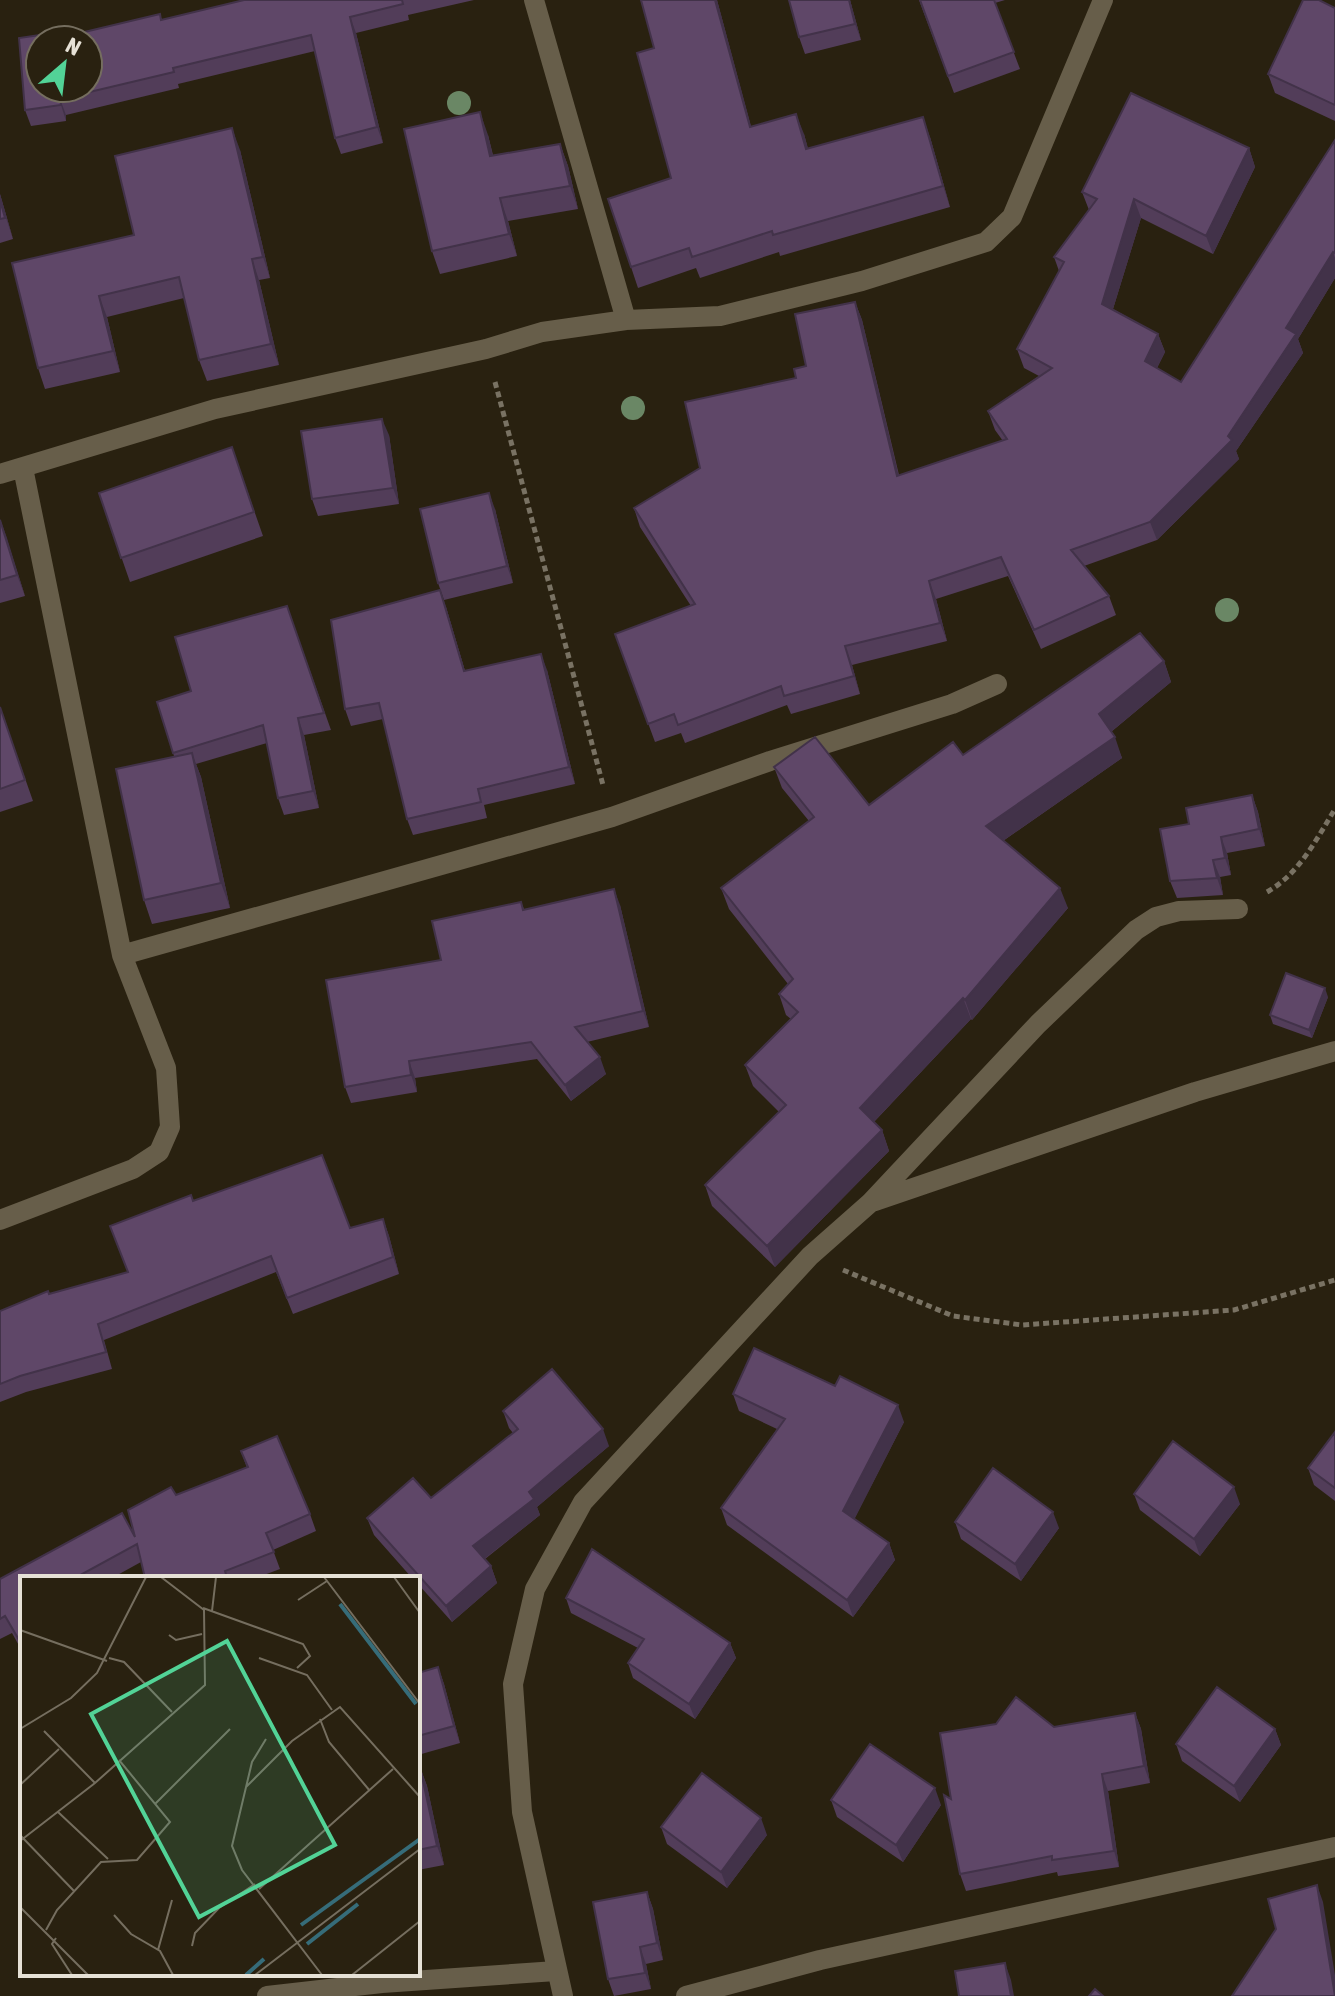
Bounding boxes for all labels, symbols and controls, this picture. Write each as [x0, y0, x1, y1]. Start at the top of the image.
north arrow [24, 24, 104, 104]
text: N [62, 32, 85, 61]
inset map [20, 1576, 420, 1976]

